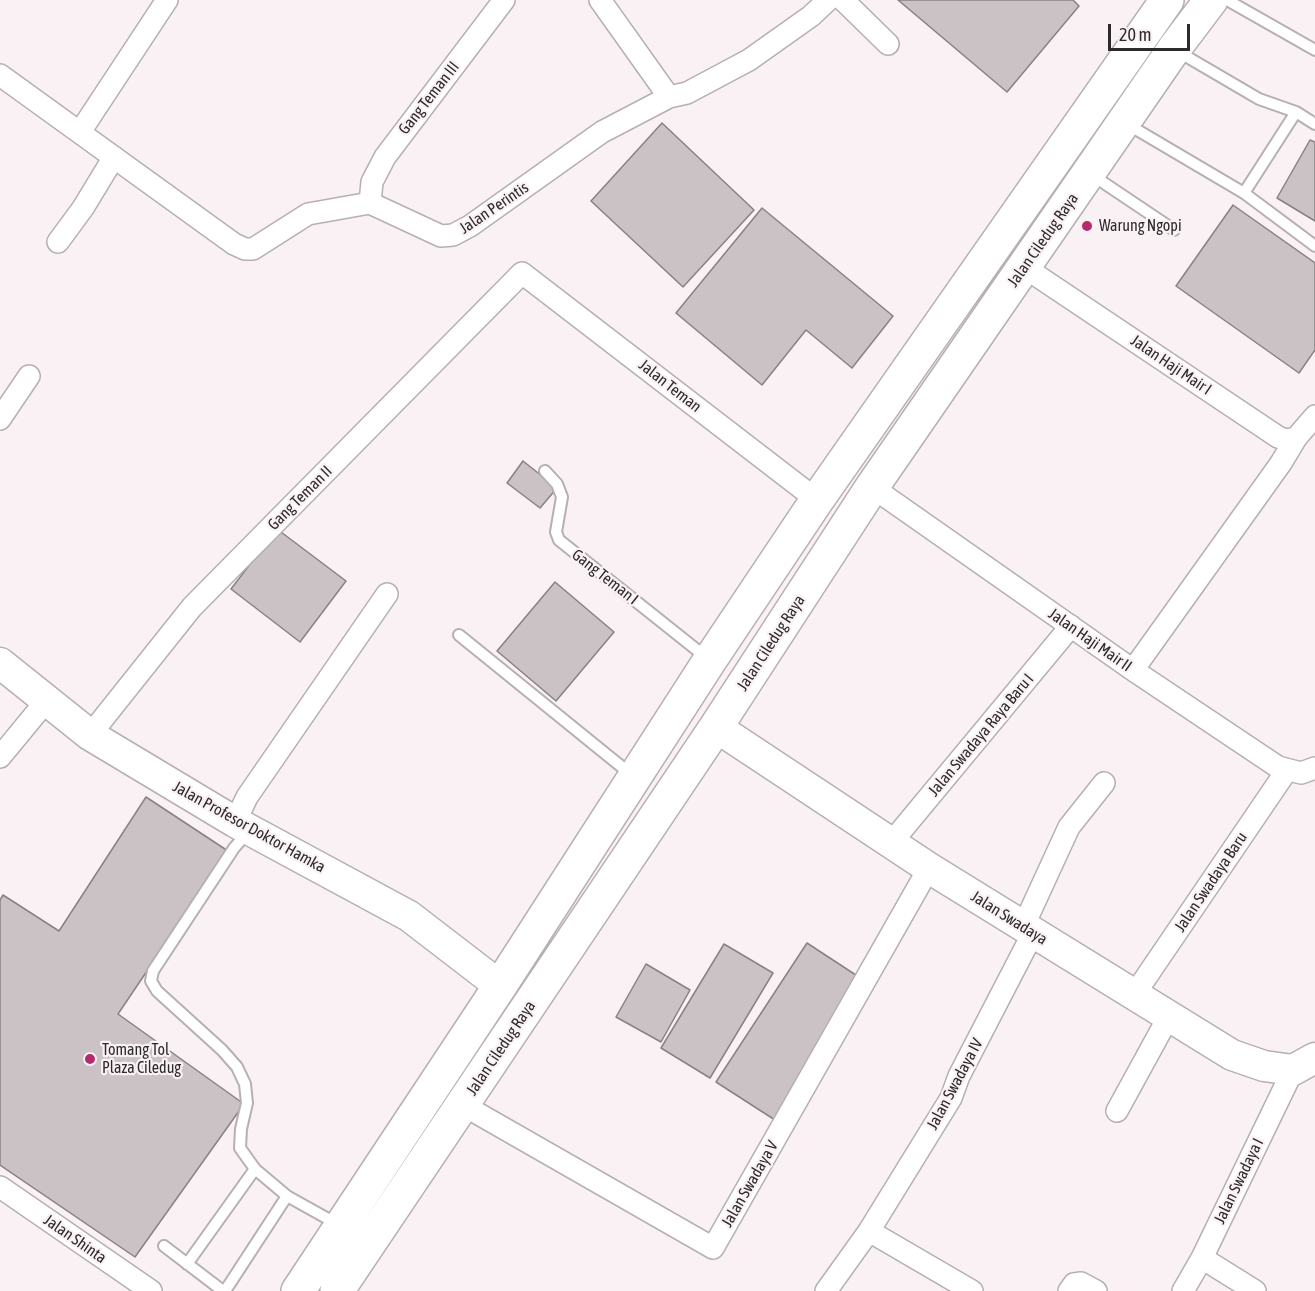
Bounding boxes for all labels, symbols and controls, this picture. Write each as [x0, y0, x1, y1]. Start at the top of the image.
scale bar [1111, 12, 1194, 50]
text: 20 m [1119, 24, 1151, 45]
street label: Gang Teman III [395, 58, 463, 138]
street label: Jalan Perintis [456, 178, 532, 238]
street label: Jalan Ciledug Raya [1004, 189, 1082, 291]
place label: Warung Ngopi [1099, 216, 1182, 236]
marker: Warung Ngopi [1080, 219, 1094, 233]
street label: Jalan Haji Mair I [1127, 331, 1215, 399]
street label: Jalan Teman [635, 356, 705, 416]
street label: Gang Teman II [264, 462, 336, 534]
street label: Gang Teman I [568, 545, 642, 609]
street label: Jalan Ciledug Raya [733, 592, 809, 694]
street label: Jalan Haji Mair II [1045, 604, 1135, 676]
street label: Jalan Swadaya Raya Baru I [924, 670, 1038, 800]
street label: Jalan Profesor Doktor Hamka [169, 777, 329, 877]
street label: Jalan Swadaya Baru [1171, 828, 1251, 936]
street label: Jalan Swadaya [967, 887, 1051, 949]
street label: Jalan Ciledug Raya [462, 997, 540, 1099]
street label: Jalan Swadaya IV [923, 1035, 987, 1133]
place label: Tomang Tol Plaza Ciledug [102, 1040, 181, 1078]
marker: Tomang Tol Plaza Ciledug [83, 1052, 97, 1066]
street label: Jalan Swadaya I [1210, 1135, 1268, 1227]
street label: Jalan Swadaya V [718, 1137, 782, 1231]
street label: Jalan Shinta [40, 1210, 110, 1268]

